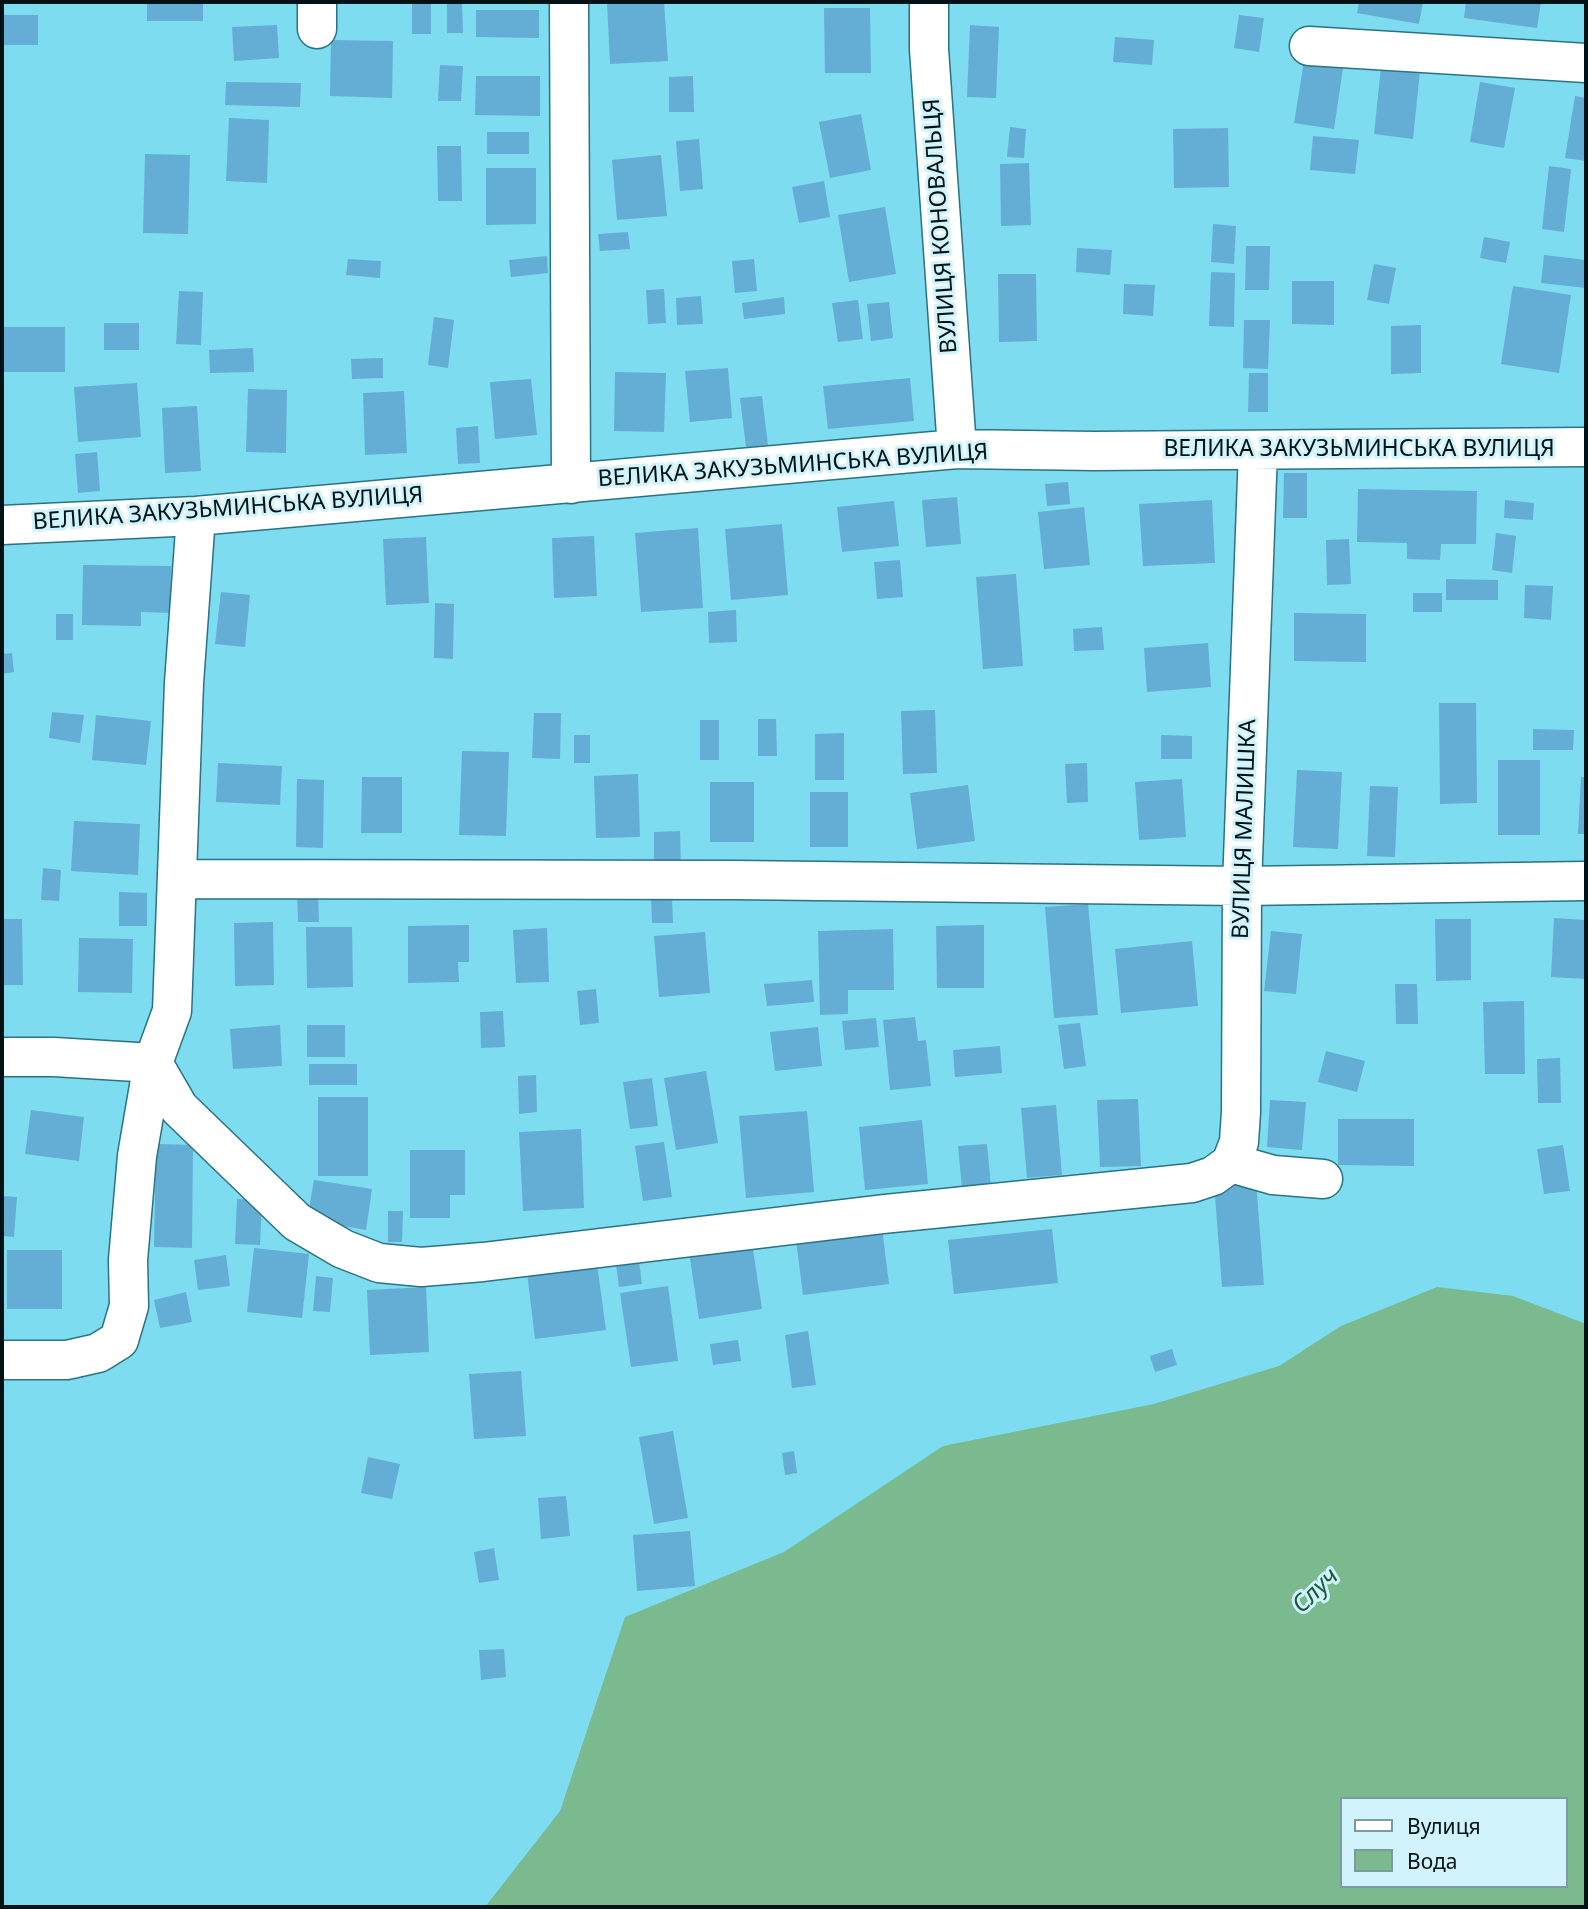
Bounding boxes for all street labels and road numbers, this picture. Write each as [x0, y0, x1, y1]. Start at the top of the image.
street label: ВУЛИЦЯ КОНОВАЛЬЦЯ [918, 98, 964, 354]
street label: ВЕЛИКА ЗАКУЗЬМИНСЬКА ВУЛИЦЯ [1163, 435, 1555, 463]
street label: ВЕЛИКА ЗАКУЗЬМИНСЬКА ВУЛИЦЯ [597, 439, 989, 493]
street label: ВЕЛИКА ЗАКУЗЬМИНСЬКА ВУЛИЦЯ [32, 482, 424, 536]
street label: ВУЛИЦЯ МАЛИШКА [1227, 719, 1263, 939]

